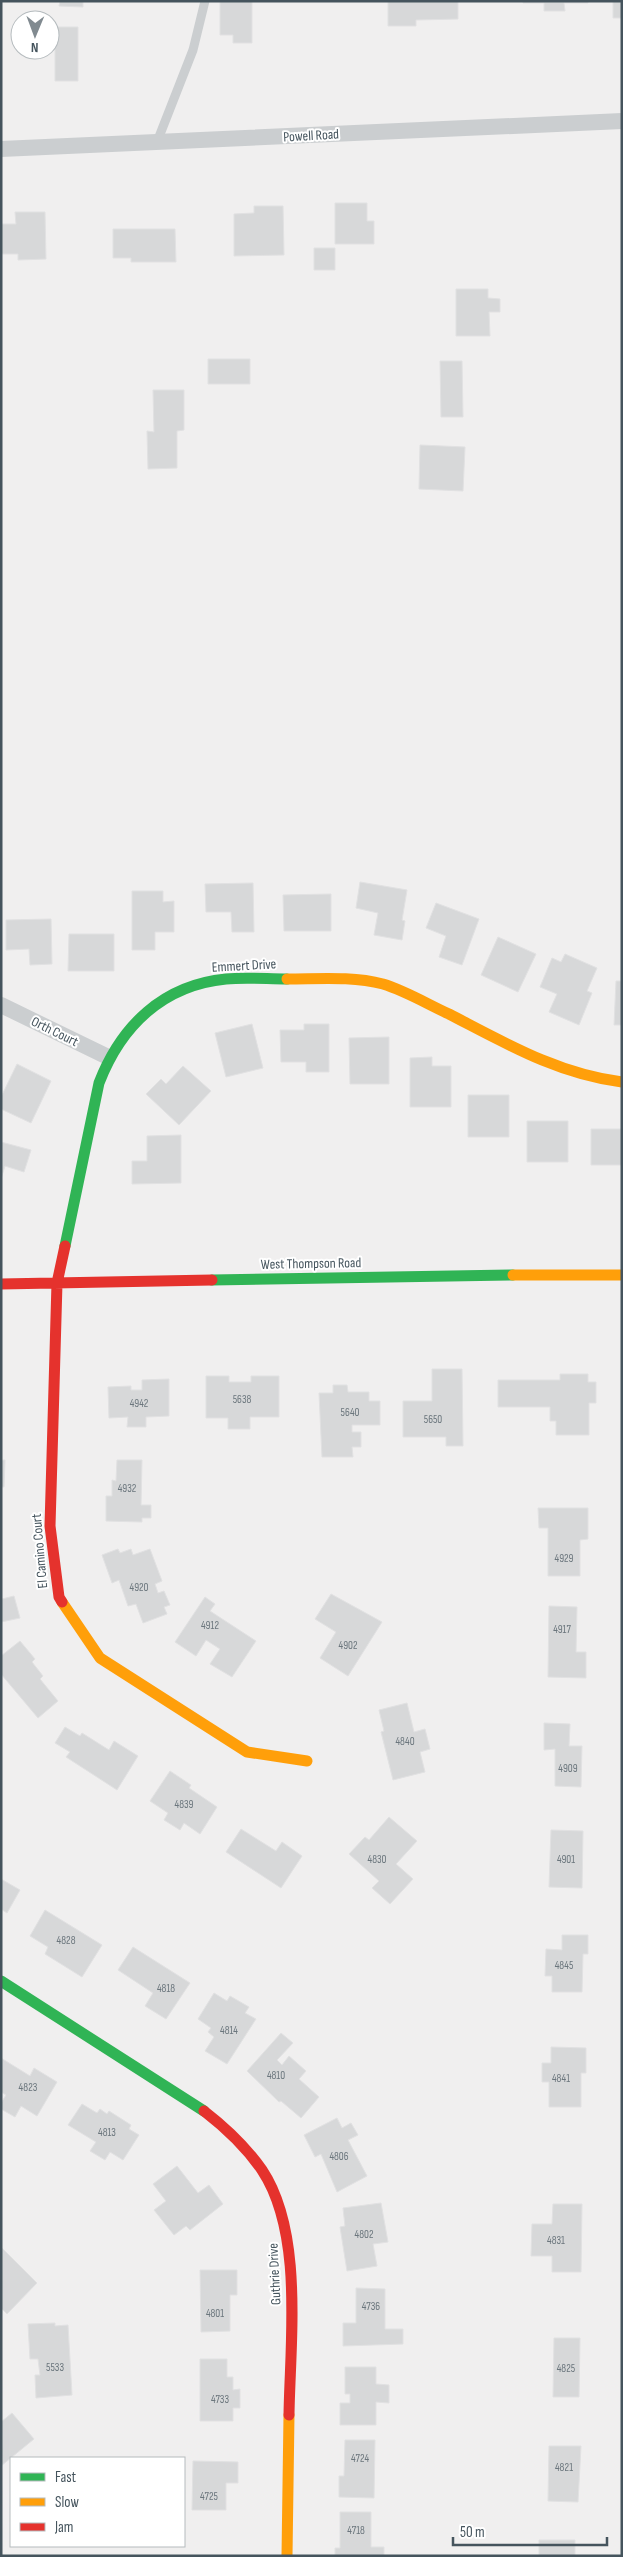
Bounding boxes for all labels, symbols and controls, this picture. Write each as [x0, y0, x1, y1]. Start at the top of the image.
north arrow [10, 10, 60, 60]
text: N [31, 39, 39, 56]
street label: Powell Road [283, 126, 340, 145]
street label: Emmert Drive [211, 955, 277, 976]
street label: Orth Court [28, 1013, 81, 1050]
street label: West Thompson Road [261, 1254, 362, 1273]
house number: 5638 [233, 1393, 252, 1406]
house number: 4942 [130, 1397, 149, 1410]
house number: 5640 [341, 1406, 360, 1419]
house number: 5650 [424, 1413, 442, 1426]
house number: 4932 [118, 1482, 137, 1495]
street label: El Camino Court [28, 1513, 51, 1589]
house number: 4929 [555, 1552, 574, 1565]
house number: 4920 [130, 1581, 149, 1594]
house number: 4912 [201, 1619, 219, 1632]
house number: 4917 [553, 1623, 571, 1636]
house number: 4902 [339, 1639, 358, 1652]
house number: 4840 [395, 1735, 415, 1748]
house number: 4909 [558, 1762, 578, 1775]
house number: 4839 [175, 1798, 194, 1811]
house number: 4830 [368, 1853, 387, 1866]
house number: 4901 [557, 1853, 575, 1866]
house number: 4828 [57, 1934, 76, 1947]
house number: 4845 [555, 1959, 573, 1972]
house number: 4818 [157, 1982, 175, 1995]
house number: 4814 [220, 2024, 238, 2037]
house number: 4810 [267, 2069, 285, 2082]
house number: 4841 [552, 2072, 570, 2085]
house number: 4823 [19, 2081, 38, 2094]
house number: 4813 [98, 2126, 116, 2139]
house number: 4806 [329, 2150, 349, 2163]
house number: 4802 [355, 2228, 374, 2241]
house number: 4831 [547, 2234, 565, 2247]
street label: Guthrie Drive [264, 2243, 285, 2305]
house number: 4736 [362, 2300, 380, 2313]
house number: 4801 [206, 2307, 224, 2320]
house number: 5533 [46, 2361, 64, 2374]
house number: 4825 [557, 2362, 575, 2375]
house number: 4733 [211, 2393, 229, 2406]
house number: 4724 [351, 2452, 369, 2465]
legend [10, 2457, 185, 2547]
house number: 4821 [555, 2461, 573, 2474]
text: Fast [55, 2468, 77, 2487]
house number: 4725 [200, 2490, 218, 2503]
text: Slow [55, 2493, 79, 2512]
scale bar [453, 2514, 607, 2546]
text: Jam [54, 2518, 73, 2537]
text: 50 m [460, 2523, 485, 2542]
house number: 4718 [347, 2524, 365, 2537]

